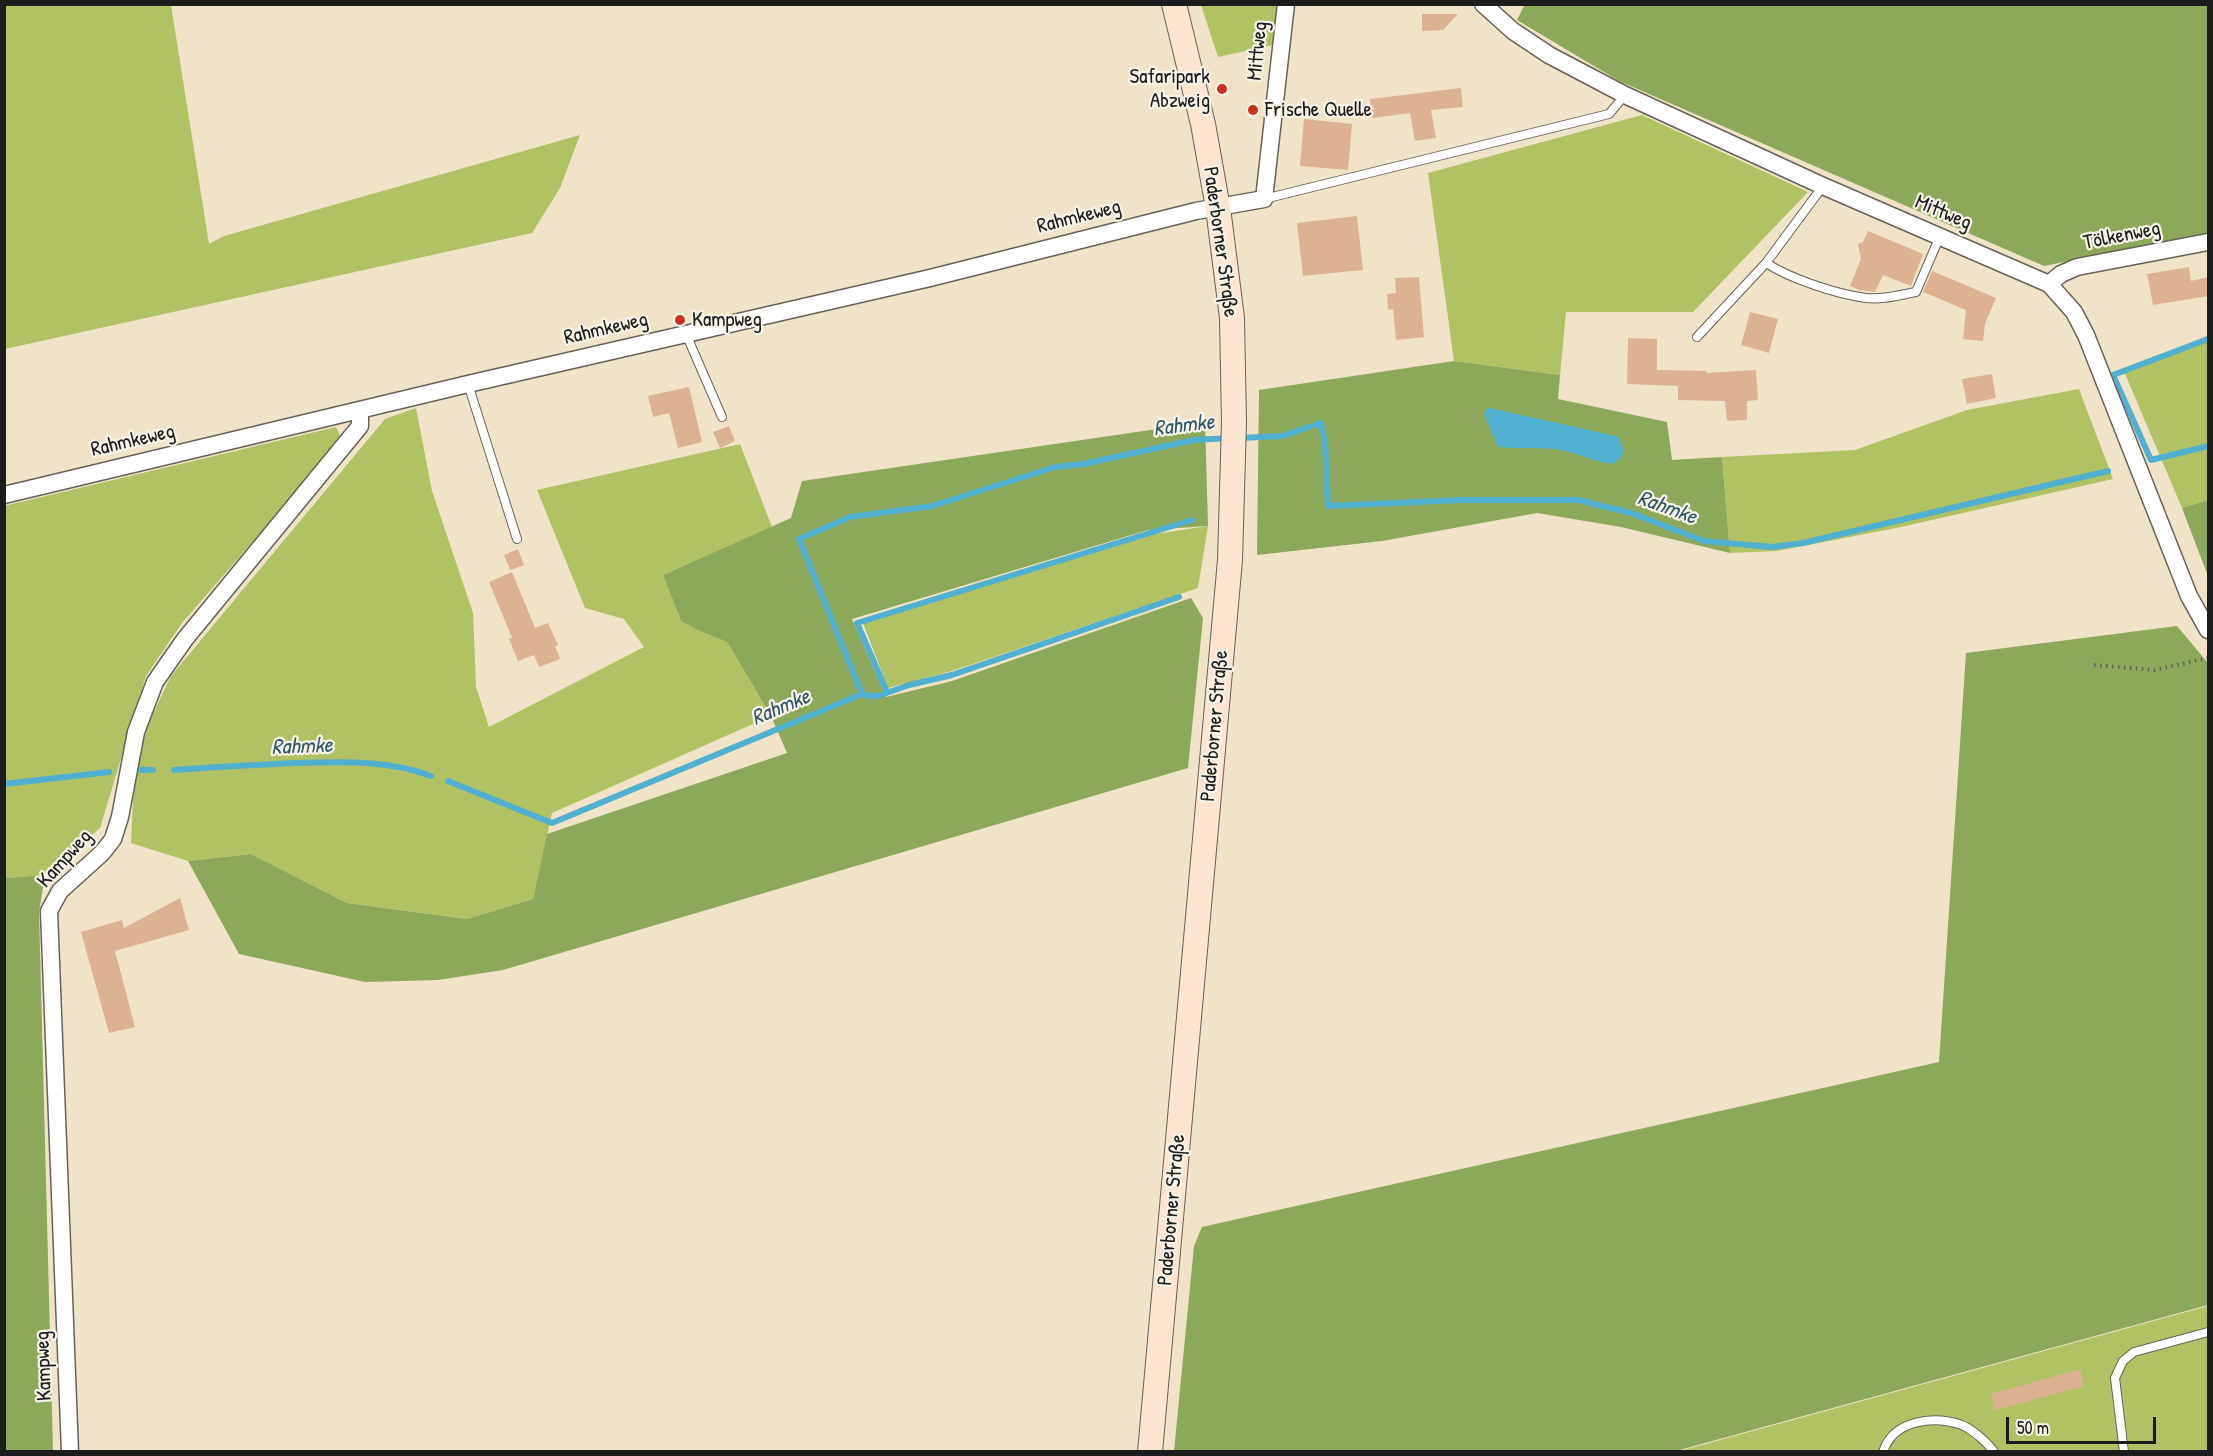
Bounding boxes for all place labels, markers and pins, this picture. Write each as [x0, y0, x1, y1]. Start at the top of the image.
place label: Safaripark Abzweig [1130, 64, 1210, 114]
marker: Safaripark Abzweig [1215, 82, 1229, 96]
place label: Frische Quelle [1265, 97, 1372, 123]
marker: Frische Quelle [1246, 103, 1260, 117]
place label: Kampweg [692, 307, 762, 333]
marker: Kampweg [673, 313, 687, 327]

